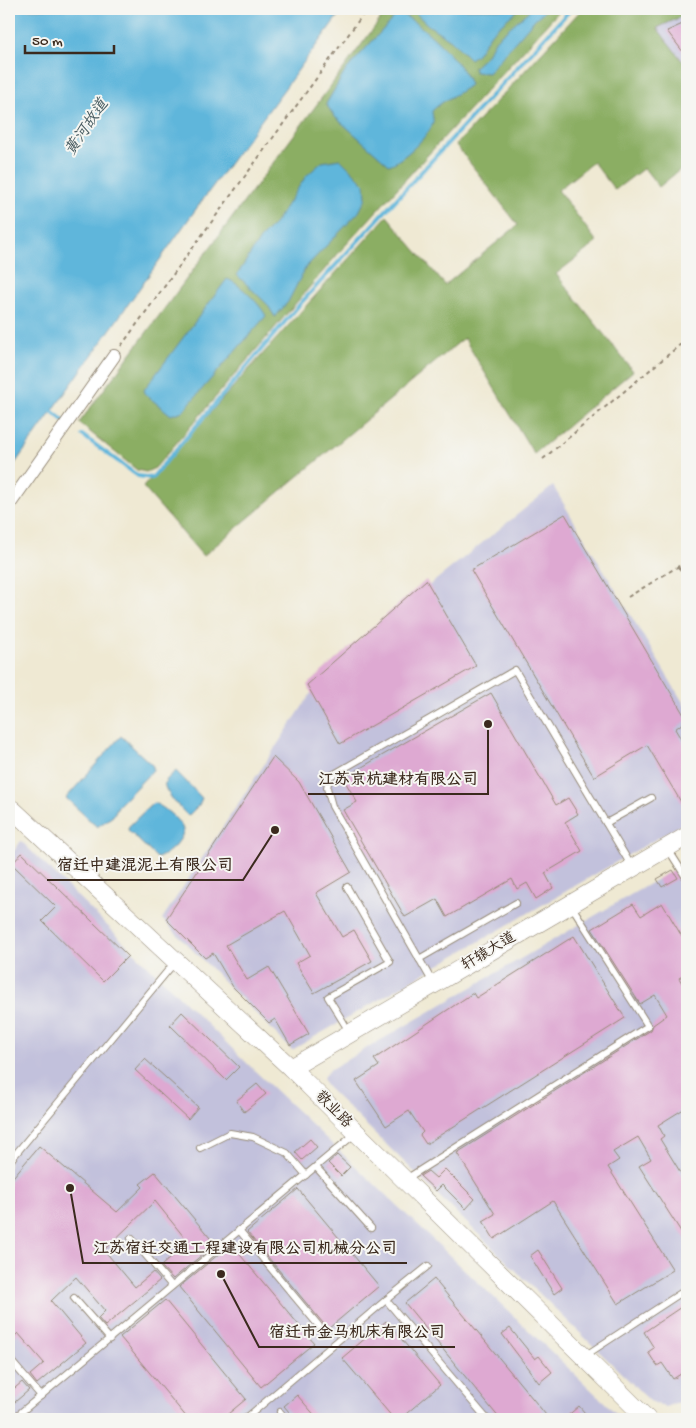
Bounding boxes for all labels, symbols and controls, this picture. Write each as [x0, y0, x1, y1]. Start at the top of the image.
scale bar [25, 22, 114, 54]
text: 50 m [32, 33, 63, 51]
water label: 黄河故道 [61, 93, 115, 160]
callout: 江苏京杭建材有限公司 [308, 763, 488, 794]
text: 江苏京杭建材有限公司 [318, 770, 478, 791]
callout: 宿迁中建混泥土有限公司 [47, 849, 243, 880]
text: 宿迁中建混泥土有限公司 [57, 856, 233, 877]
street label: 轩辕大道 [458, 928, 519, 975]
street label: 敬业路 [311, 1087, 356, 1132]
callout: 江苏宿迁交通工程建设有限公司机械分公司 [83, 1232, 407, 1263]
text: 江苏宿迁交通工程建设有限公司机械分公司 [93, 1239, 397, 1260]
callout: 宿迁市金马机床有限公司 [259, 1316, 455, 1347]
text: 宿迁市金马机床有限公司 [269, 1323, 445, 1344]

